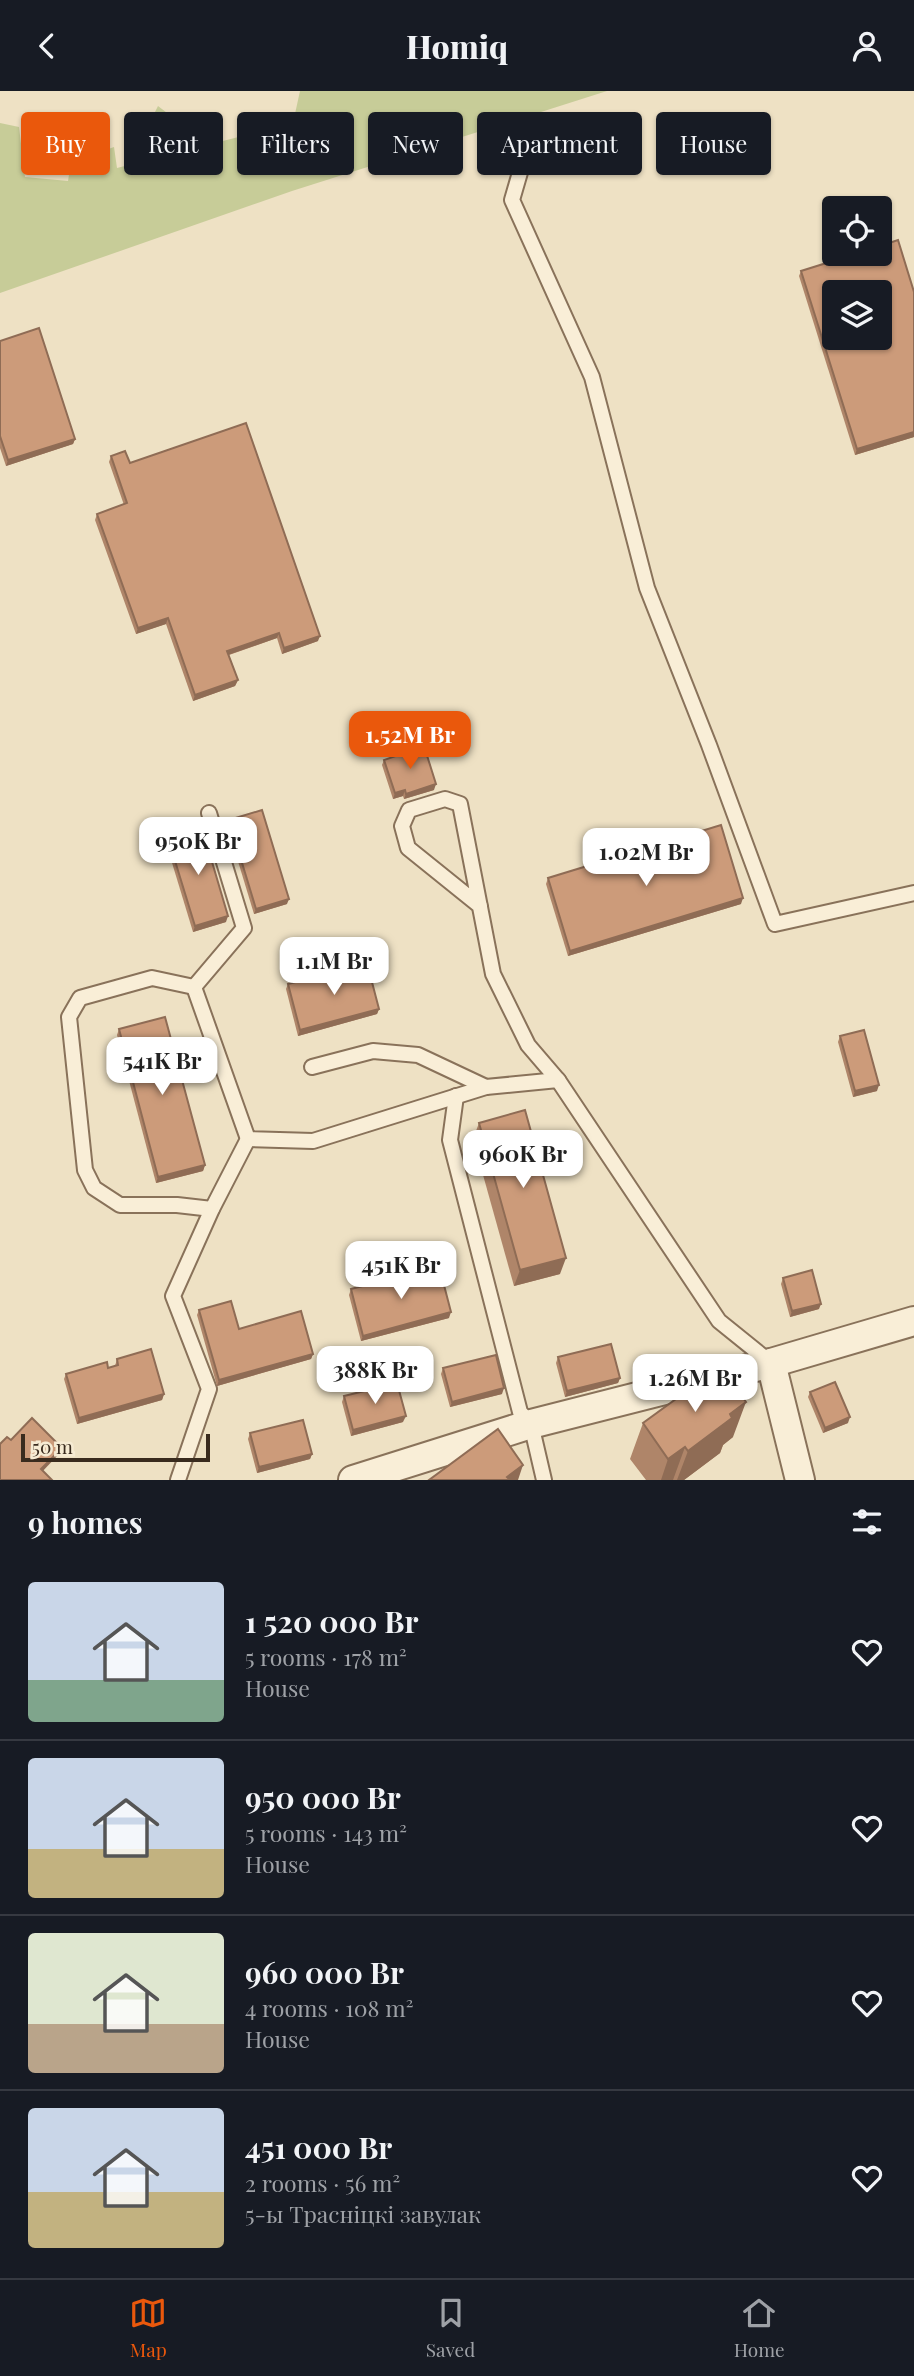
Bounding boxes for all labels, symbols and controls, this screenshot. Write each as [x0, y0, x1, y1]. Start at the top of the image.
text: Homiq [406, 24, 508, 67]
icon: back [28, 27, 66, 65]
icon: person [848, 27, 886, 65]
chip: Buy [21, 112, 110, 175]
chip: Rent [124, 112, 223, 175]
chip: Filters [237, 112, 354, 175]
chip: New [368, 112, 463, 175]
chip: Apartment [477, 112, 642, 175]
chip: House [656, 112, 771, 175]
map controls [822, 196, 892, 350]
button: locate [822, 196, 892, 266]
button: layers [822, 280, 892, 350]
pin: 1.52M Br [338, 711, 482, 771]
text: 1.52M Br [365, 718, 455, 749]
pin: 950K Br [133, 817, 263, 877]
text: 950K Br [155, 824, 241, 855]
pin: 1.02M Br [574, 829, 718, 888]
text: 1.02M Br [599, 835, 693, 866]
pin: 1.1M Br [269, 937, 399, 997]
text: 1.1M Br [296, 944, 372, 975]
pin: 541K Br [97, 1037, 227, 1097]
text: 541K Br [122, 1044, 202, 1075]
pin: 960K Br [458, 1131, 588, 1190]
text: 960K Br [479, 1137, 567, 1168]
pin: 451K Br [336, 1241, 466, 1301]
text: 451K Br [361, 1248, 441, 1279]
pin: 388K Br [310, 1347, 440, 1406]
text: 388K Br [333, 1353, 417, 1384]
pin: 1.26M Br [623, 1355, 767, 1414]
text: 1.26M Br [649, 1361, 741, 1392]
scale bar [21, 1431, 210, 1463]
text: 50 m [32, 1433, 73, 1459]
text: 9 homes [28, 1502, 143, 1542]
icon: filters [848, 1503, 886, 1541]
text: 1 520 000 Br [245, 1601, 418, 1641]
icon: home [84, 1610, 168, 1694]
icon: heart [848, 1633, 886, 1671]
text: 5 rooms · 178 m² [245, 1641, 407, 1672]
text: House [245, 1672, 310, 1703]
text: 950 000 Br [245, 1777, 401, 1817]
icon: home [84, 1786, 168, 1870]
icon: heart [848, 1809, 886, 1847]
text: 5 rooms · 143 m² [245, 1817, 407, 1848]
text: House [245, 1848, 310, 1879]
text: 960 000 Br [245, 1952, 404, 1992]
icon: home [84, 1961, 168, 2045]
icon: heart [848, 1984, 886, 2022]
text: 4 rooms · 108 m² [245, 1992, 414, 2023]
text: House [245, 2023, 310, 2054]
text: 451 000 Br [245, 2127, 392, 2167]
icon: home [84, 2136, 168, 2220]
icon: heart [848, 2159, 886, 2197]
text: 2 rooms · 56 m² [245, 2167, 400, 2198]
text: 5-ы Трасніцкі завулак [245, 2198, 481, 2229]
tab: Map [129, 2294, 167, 2362]
tab: Saved [426, 2294, 475, 2362]
tab: Home [734, 2294, 785, 2362]

